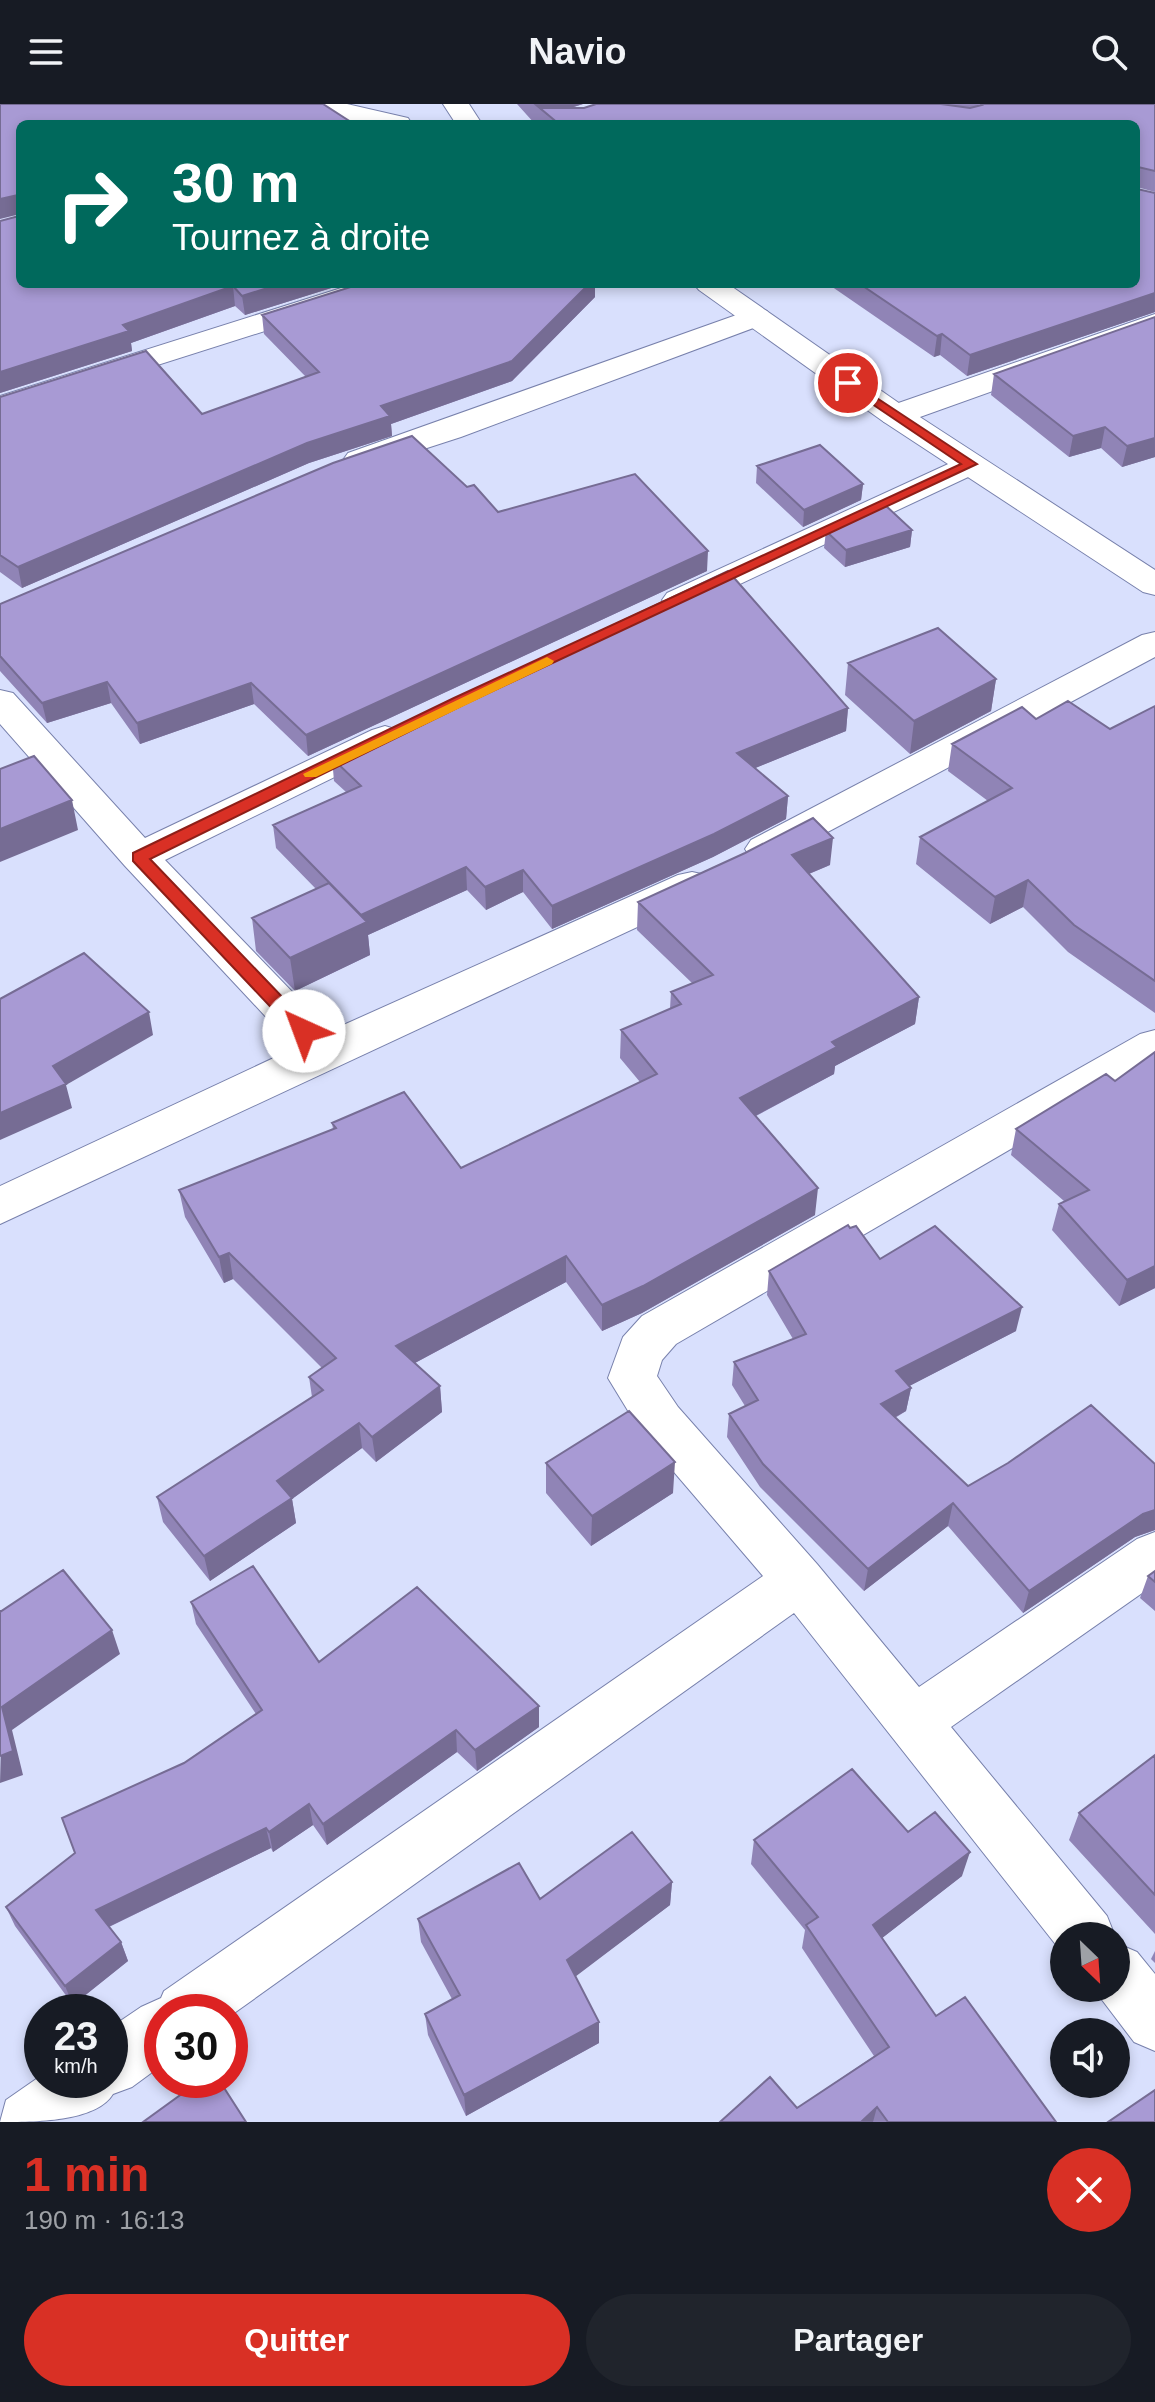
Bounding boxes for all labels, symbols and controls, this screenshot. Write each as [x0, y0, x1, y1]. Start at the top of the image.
icon: menu [24, 30, 68, 74]
icon: search [1087, 30, 1131, 74]
text: Navio [528, 31, 627, 72]
text: 30 m [172, 151, 300, 214]
icon: right [40, 152, 144, 256]
text: Tournez à droite [172, 217, 430, 258]
pin [814, 349, 882, 417]
icon: arrive [826, 361, 870, 405]
position arrow [262, 989, 346, 1073]
north arrow [1050, 1922, 1130, 2002]
map controls [1050, 1922, 1130, 2098]
speed limit sign: 30 [144, 1994, 248, 2098]
text: 23 [54, 2014, 98, 2058]
button: sound [1050, 2018, 1130, 2098]
text: km/h [54, 2055, 98, 2077]
text: 1 min [24, 2148, 149, 2201]
button: close [1047, 2148, 1131, 2232]
text: 190 m · 16:13 [24, 2205, 184, 2235]
button: Quitter [24, 2294, 570, 2386]
button: Partager [586, 2294, 1131, 2386]

